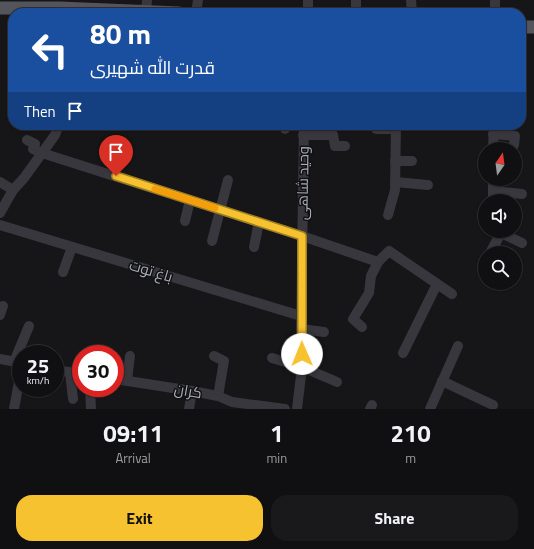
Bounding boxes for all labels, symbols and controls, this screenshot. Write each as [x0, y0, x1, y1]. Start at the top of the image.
text: 80 m [90, 12, 151, 55]
icon: left [24, 24, 76, 76]
text: قدرت الله شهیری [90, 54, 215, 81]
text: Then [24, 100, 56, 123]
icon: arrive [64, 100, 86, 122]
pin [99, 135, 133, 176]
icon: arrive [105, 141, 127, 163]
north arrow [478, 142, 522, 186]
map controls [478, 142, 522, 290]
street label: وحید شاهی [290, 146, 315, 220]
button: sound [478, 194, 522, 238]
button: search [478, 246, 522, 290]
street label: باغ توت [126, 253, 176, 288]
position arrow [281, 333, 323, 375]
speed limit sign: 30 [72, 345, 124, 397]
text: 25 [27, 350, 49, 381]
text: km/h [27, 373, 49, 388]
street label: کران [172, 377, 204, 404]
text: 09:11 [103, 415, 163, 451]
text: 1 [270, 415, 284, 451]
text: 210 [390, 415, 431, 451]
text: Arrival [116, 448, 151, 468]
text: min [266, 448, 287, 468]
text: m [405, 448, 416, 468]
button: Exit [16, 495, 263, 541]
button: Share [271, 495, 518, 541]

